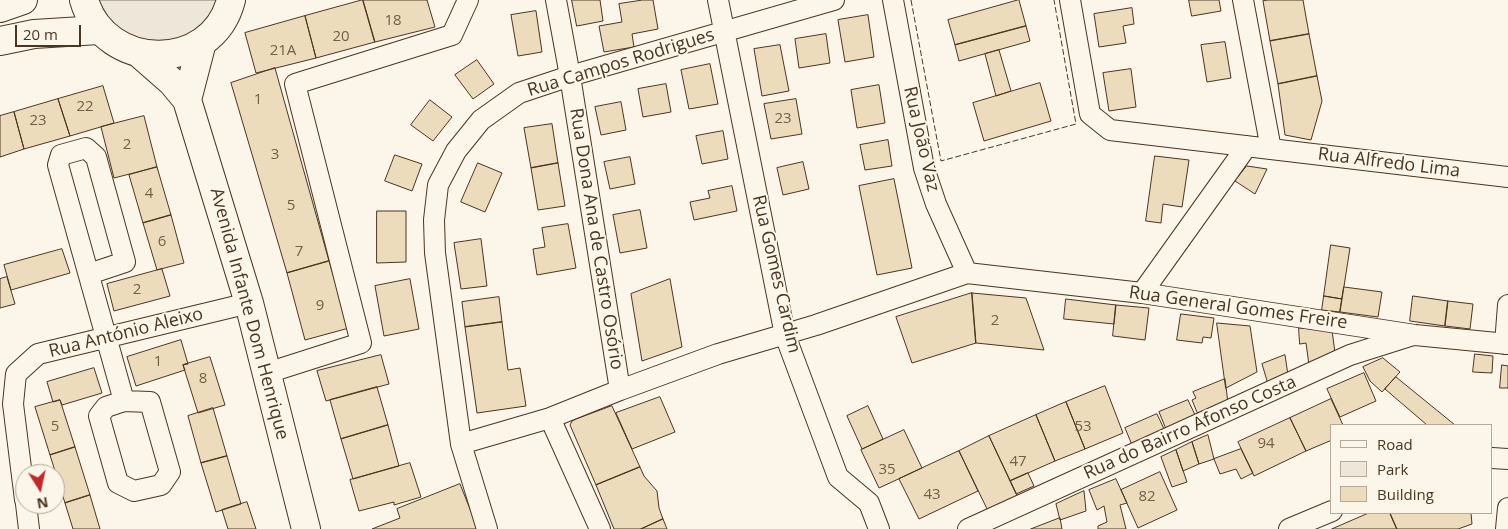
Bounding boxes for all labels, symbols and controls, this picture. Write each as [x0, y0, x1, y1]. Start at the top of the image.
house number: 18 [384, 12, 402, 30]
scale bar [18, 15, 84, 47]
text: 20 m [23, 24, 58, 44]
street label: Rua Campos Rodrigues [525, 24, 717, 102]
house number: 20 [332, 28, 350, 46]
house number: 21A [270, 42, 296, 60]
street label: Rua João Vaz [898, 84, 944, 194]
house number: 1 [254, 91, 262, 109]
house number: 22 [76, 98, 94, 116]
street label: Rua Dona Ana de Castro Osório [565, 107, 627, 371]
house number: 23 [774, 110, 792, 128]
house number: 23 [29, 112, 47, 130]
house number: 2 [123, 136, 131, 154]
street label: Rua Alfredo Lima [1317, 144, 1461, 182]
house number: 3 [271, 146, 279, 164]
house number: 4 [145, 185, 153, 203]
street label: Avenida Infante Dom Henrique [205, 186, 293, 442]
street label: Rua Gomes Cardim [747, 193, 805, 355]
house number: 5 [287, 197, 295, 215]
house number: 6 [158, 233, 166, 251]
house number: 7 [295, 243, 303, 261]
house number: 2 [133, 281, 141, 299]
street label: Rua General Gomes Freire [1127, 282, 1349, 334]
house number: 9 [316, 297, 324, 315]
street label: Rua António Aleixo [47, 303, 205, 363]
house number: 2 [991, 312, 999, 330]
house number: 1 [154, 353, 162, 371]
house number: 8 [199, 370, 207, 388]
street label: Rua do Bairro Afonso Costa [1080, 371, 1300, 485]
house number: 5 [51, 418, 59, 436]
house number: 53 [1074, 418, 1092, 436]
legend [1330, 424, 1493, 514]
text: Road [1377, 434, 1413, 454]
house number: 94 [1257, 435, 1275, 453]
house number: 47 [1009, 453, 1027, 471]
text: Park [1377, 459, 1408, 479]
house number: 35 [878, 461, 896, 479]
north arrow [15, 464, 65, 514]
text: Building [1377, 484, 1434, 504]
house number: 43 [923, 486, 941, 504]
house number: 82 [1138, 488, 1156, 506]
text: N [35, 493, 50, 514]

